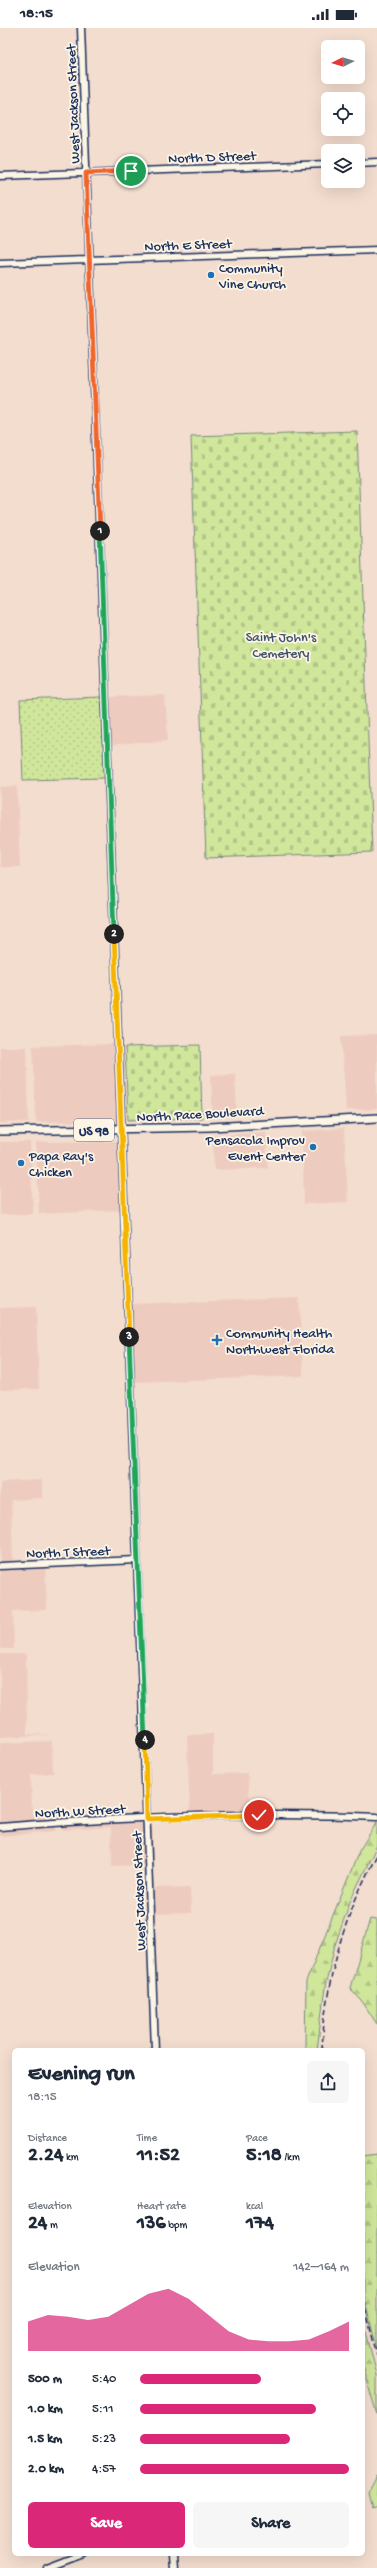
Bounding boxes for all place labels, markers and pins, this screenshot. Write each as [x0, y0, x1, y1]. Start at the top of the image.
pin [114, 154, 148, 188]
place label: Community Vine Church [218, 261, 286, 294]
marker: Community Vine Church [206, 270, 216, 280]
pin: 1 [90, 521, 110, 541]
pin: 2 [104, 924, 124, 944]
place label: Pensacola Improv Event Center [205, 1133, 306, 1166]
marker: Pensacola Improv Event Center [308, 1142, 318, 1152]
place label: Papa Ray's Chicken [28, 1149, 94, 1182]
marker: Papa Ray's Chicken [16, 1158, 26, 1168]
place label: Community Health Northwest Florida [226, 1326, 336, 1359]
pin: 3 [119, 1327, 139, 1347]
marker: Community Health Northwest Florida [211, 1334, 223, 1346]
pin: 4 [135, 1730, 155, 1750]
pin [242, 1798, 276, 1832]

